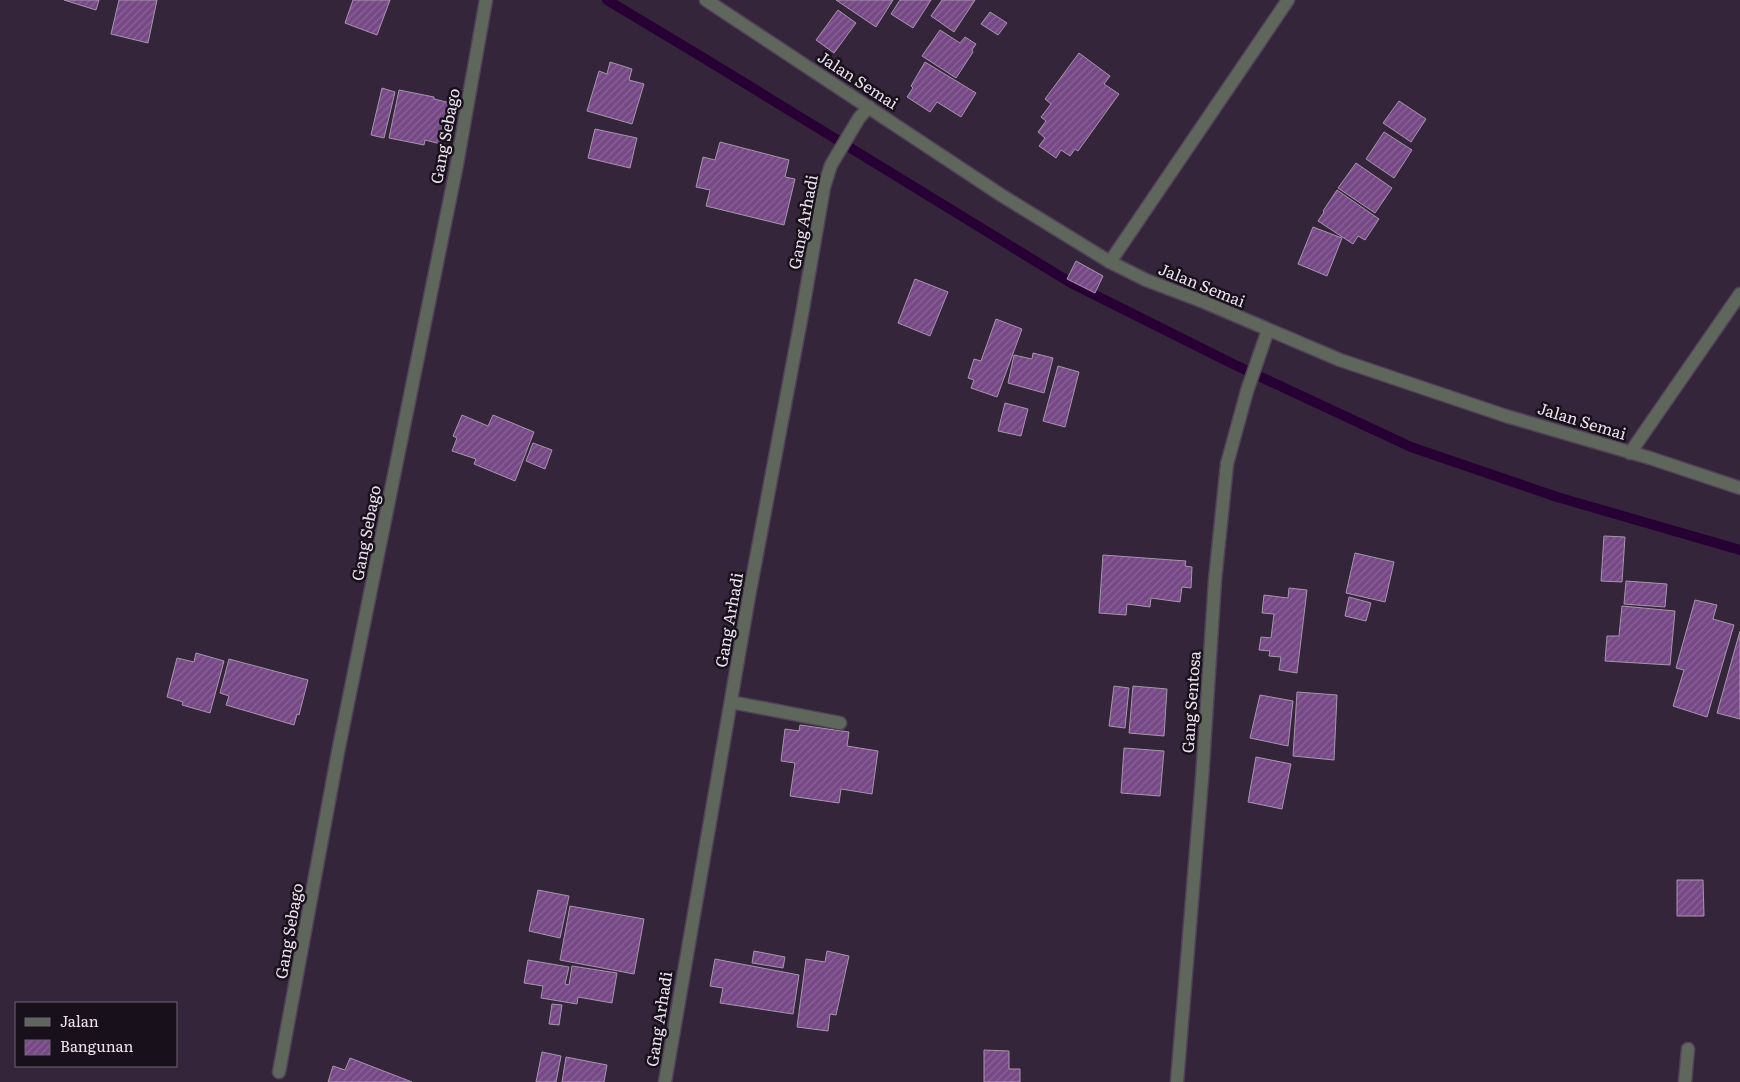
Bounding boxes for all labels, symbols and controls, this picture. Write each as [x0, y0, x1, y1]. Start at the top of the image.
street label: Jalan Semai [814, 44, 904, 114]
street label: Gang Sebago [423, 86, 465, 186]
street label: Gang Arhadi [781, 172, 823, 271]
street label: Jalan Semai [1155, 256, 1249, 312]
street label: Jalan Semai [1535, 395, 1630, 445]
street label: Gang Sebago [344, 483, 386, 583]
street label: Gang Arhadi [708, 570, 748, 669]
street label: Gang Sentosa [1174, 650, 1206, 754]
street label: Gang Sebago [268, 881, 308, 981]
street label: Gang Arhadi [639, 969, 677, 1068]
legend [15, 1002, 178, 1067]
text: Jalan [60, 1009, 99, 1032]
text: Bangunan [60, 1034, 134, 1057]

